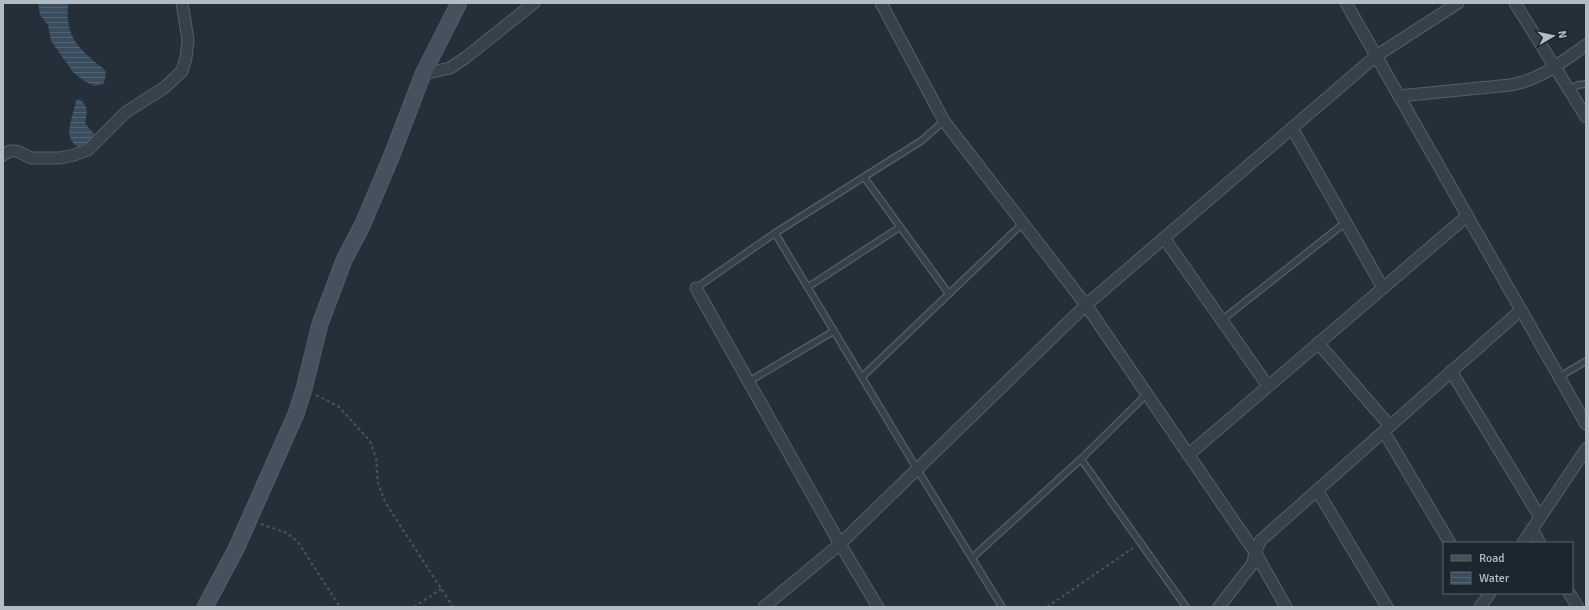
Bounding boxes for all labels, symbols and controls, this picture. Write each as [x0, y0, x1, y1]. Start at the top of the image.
north arrow [1533, 16, 1573, 56]
text: N [1555, 30, 1569, 39]
legend [1443, 542, 1573, 594]
text: Road [1479, 551, 1505, 566]
text: Water [1479, 571, 1510, 586]

